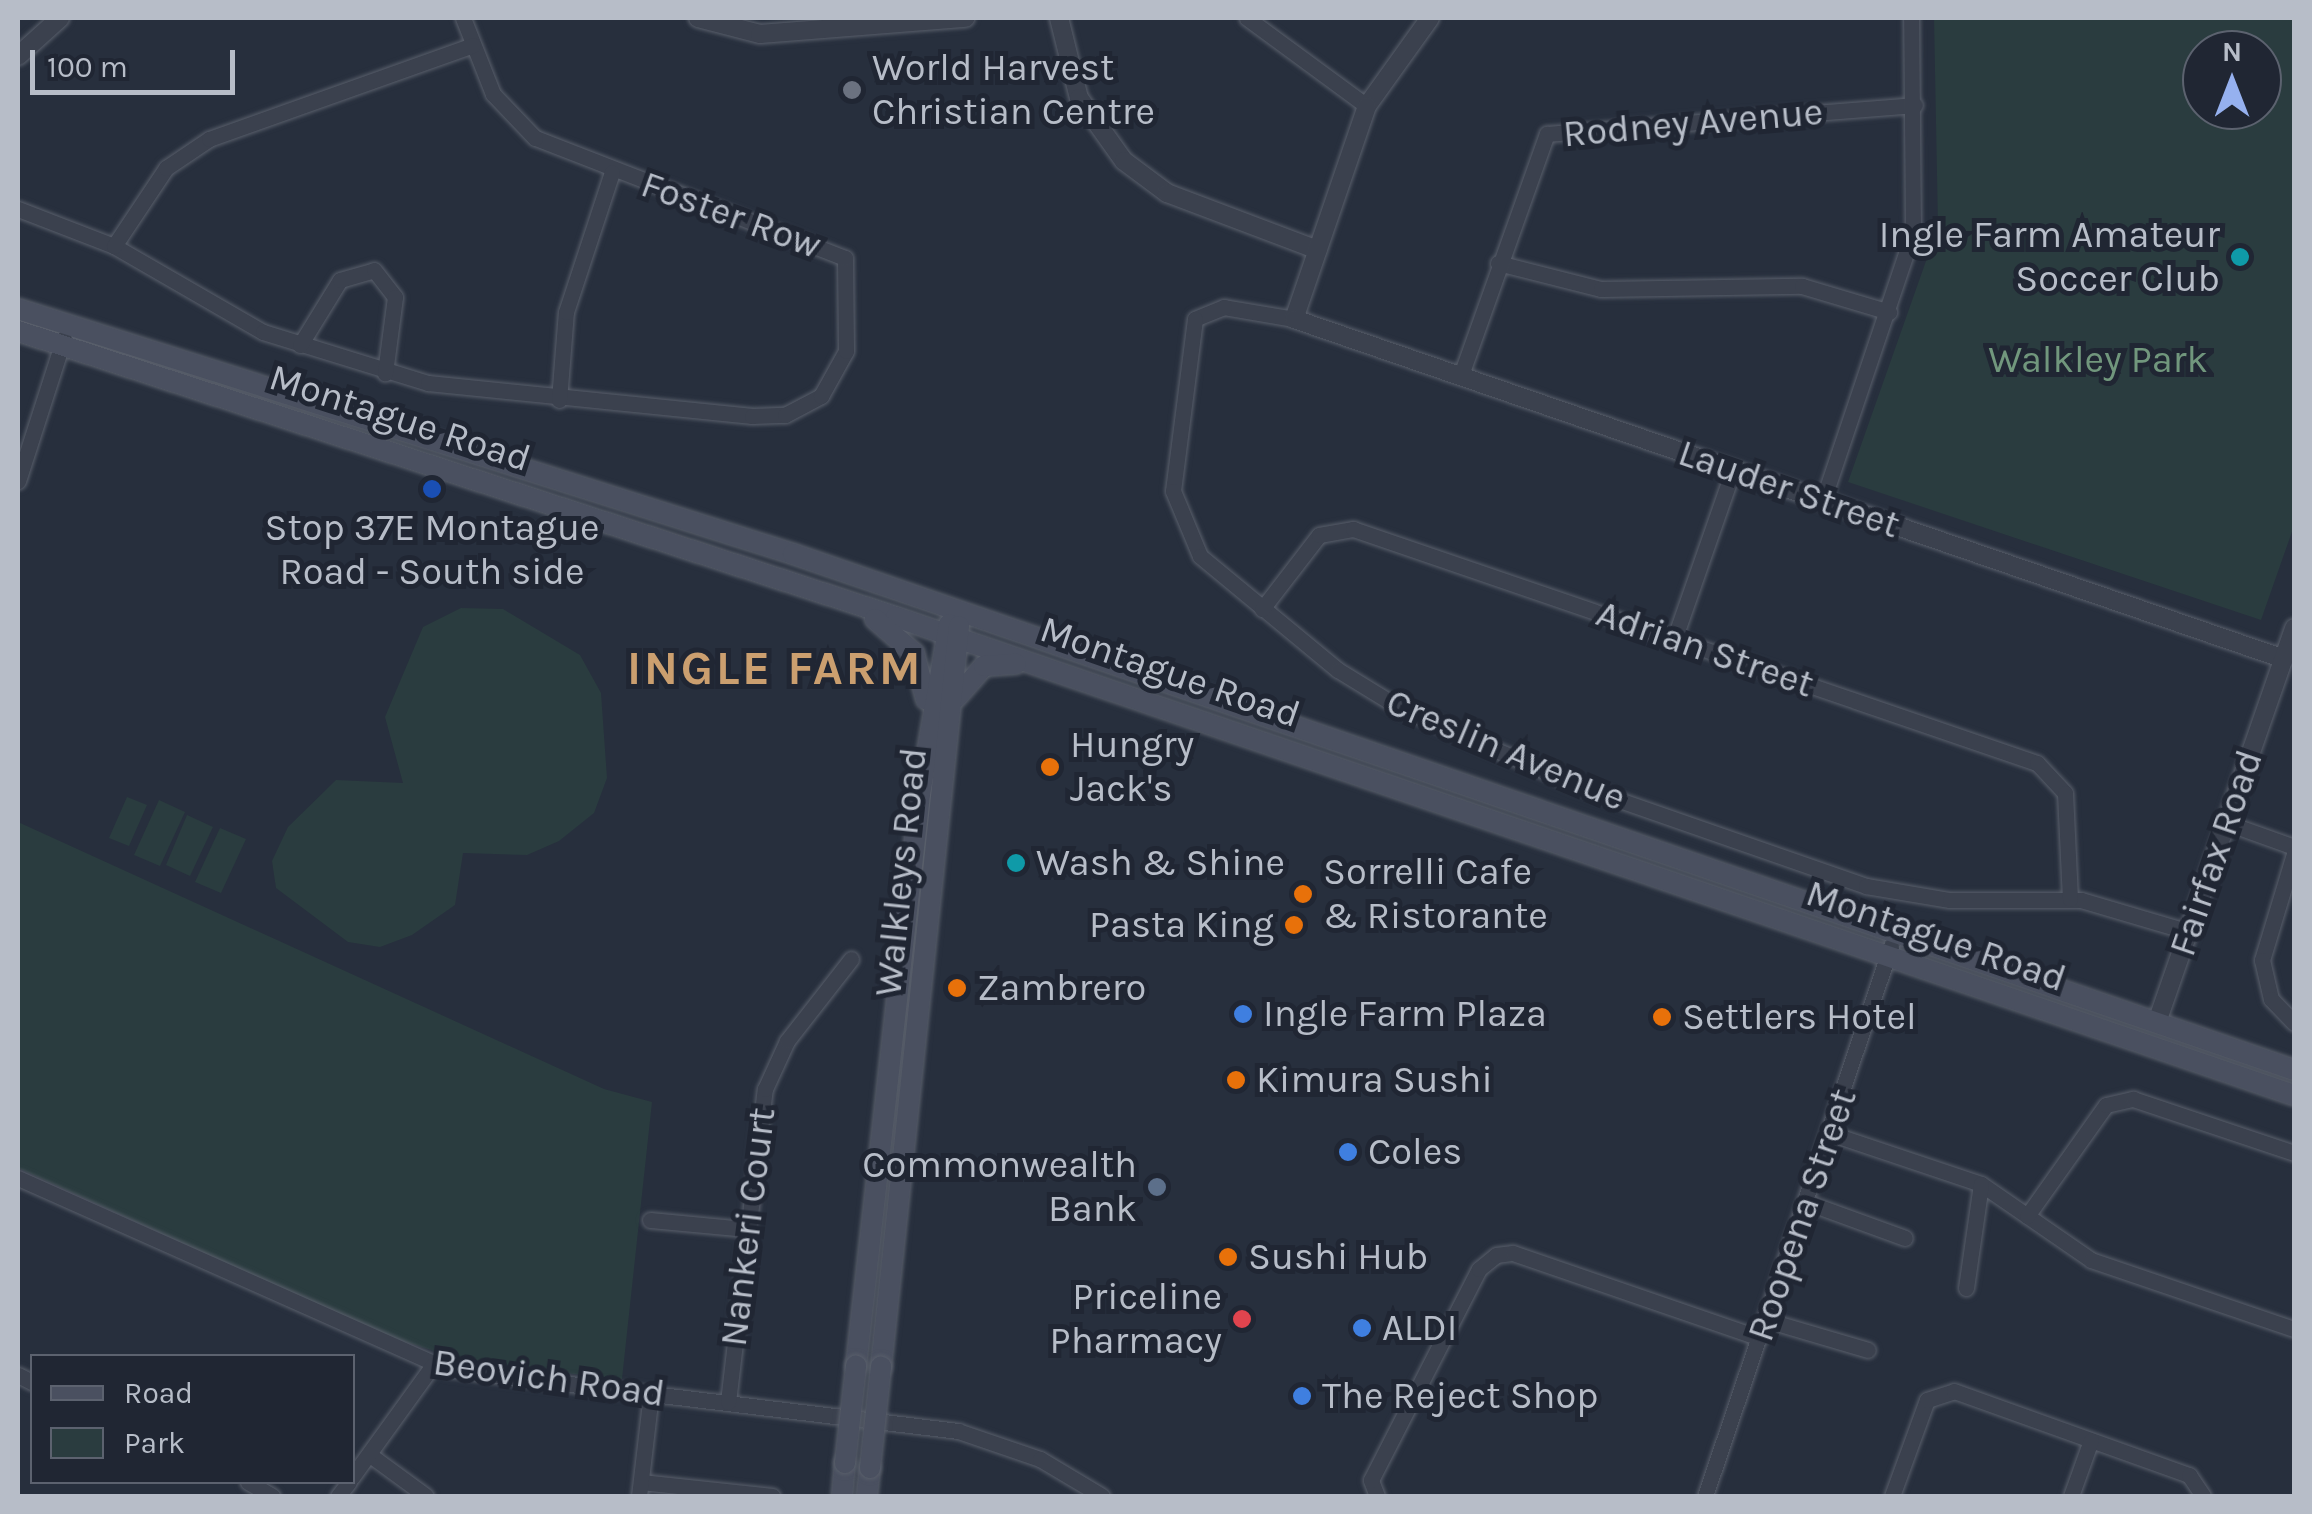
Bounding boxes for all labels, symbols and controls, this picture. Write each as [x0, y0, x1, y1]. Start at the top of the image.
scale bar [35, 30, 240, 92]
north arrow [2182, 30, 2282, 130]
text: N [2222, 35, 2242, 68]
place label: World Harvest Christian Centre [872, 45, 1155, 134]
text: 100 m [47, 49, 128, 85]
marker: World Harvest Christian Centre [841, 79, 863, 101]
street label: Rodney Avenue [1561, 89, 1825, 157]
street label: Foster Row [635, 161, 827, 269]
place label: Ingle Farm Amateur Soccer Club [1879, 212, 2220, 302]
marker: Ingle Farm Amateur Soccer Club [2229, 246, 2251, 268]
park label: Walkley Park [1988, 337, 2208, 383]
street label: Montague Road [264, 354, 536, 482]
street label: Lauder Street [1672, 430, 1906, 548]
marker: Stop 37E Montague Road - South side [421, 478, 443, 500]
place label: Stop 37E Montague Road - South side [265, 505, 599, 594]
street label: Adrian Street [1590, 591, 1820, 707]
street label: Montague Road [1034, 606, 1306, 738]
district label: INGLE FARM [627, 640, 923, 698]
street label: Creslin Avenue [1380, 679, 1632, 821]
place label: Hungry Jack's [1070, 722, 1194, 812]
street label: Fairfax Road [2159, 744, 2273, 962]
street label: Walkleys Road [865, 745, 937, 999]
marker: Hungry Jack's [1039, 756, 1061, 778]
place label: Wash & Shine [1036, 840, 1285, 886]
place label: Sorrelli Cafe & Ristorante [1323, 849, 1548, 938]
marker: Wash & Shine [1005, 852, 1027, 874]
street label: Montague Road [1800, 870, 2072, 1002]
marker: Sorrelli Cafe & Ristorante [1292, 883, 1314, 905]
place label: Pasta King [1089, 902, 1274, 948]
marker: Pasta King [1283, 914, 1305, 936]
place label: Zambrero [977, 965, 1146, 1011]
marker: Zambrero [946, 977, 968, 999]
place label: Ingle Farm Plaza [1263, 991, 1547, 1037]
place label: Settlers Hotel [1682, 994, 1917, 1040]
marker: Ingle Farm Plaza [1232, 1003, 1254, 1025]
marker: Settlers Hotel [1651, 1006, 1673, 1028]
place label: Kimura Sushi [1256, 1057, 1493, 1103]
marker: Kimura Sushi [1225, 1069, 1247, 1091]
street label: Roopena Street [1738, 1083, 1866, 1347]
street label: Nankeri Court [711, 1105, 785, 1349]
place label: Coles [1368, 1129, 1462, 1175]
marker: Coles [1337, 1141, 1359, 1163]
place label: Commonwealth Bank [862, 1142, 1137, 1232]
marker: Commonwealth Bank [1146, 1176, 1168, 1198]
place label: Sushi Hub [1248, 1234, 1428, 1280]
marker: Sushi Hub [1217, 1246, 1239, 1268]
place label: Priceline Pharmacy [1050, 1274, 1222, 1364]
place label: ALDI [1382, 1305, 1457, 1351]
marker: Priceline Pharmacy [1231, 1308, 1253, 1330]
marker: ALDI [1351, 1317, 1373, 1339]
street label: Beovich Road [430, 1339, 668, 1417]
legend [30, 1354, 355, 1484]
place label: The Reject Shop [1322, 1373, 1599, 1419]
text: Road [124, 1375, 193, 1411]
marker: The Reject Shop [1291, 1385, 1313, 1407]
text: Park [124, 1425, 185, 1461]

